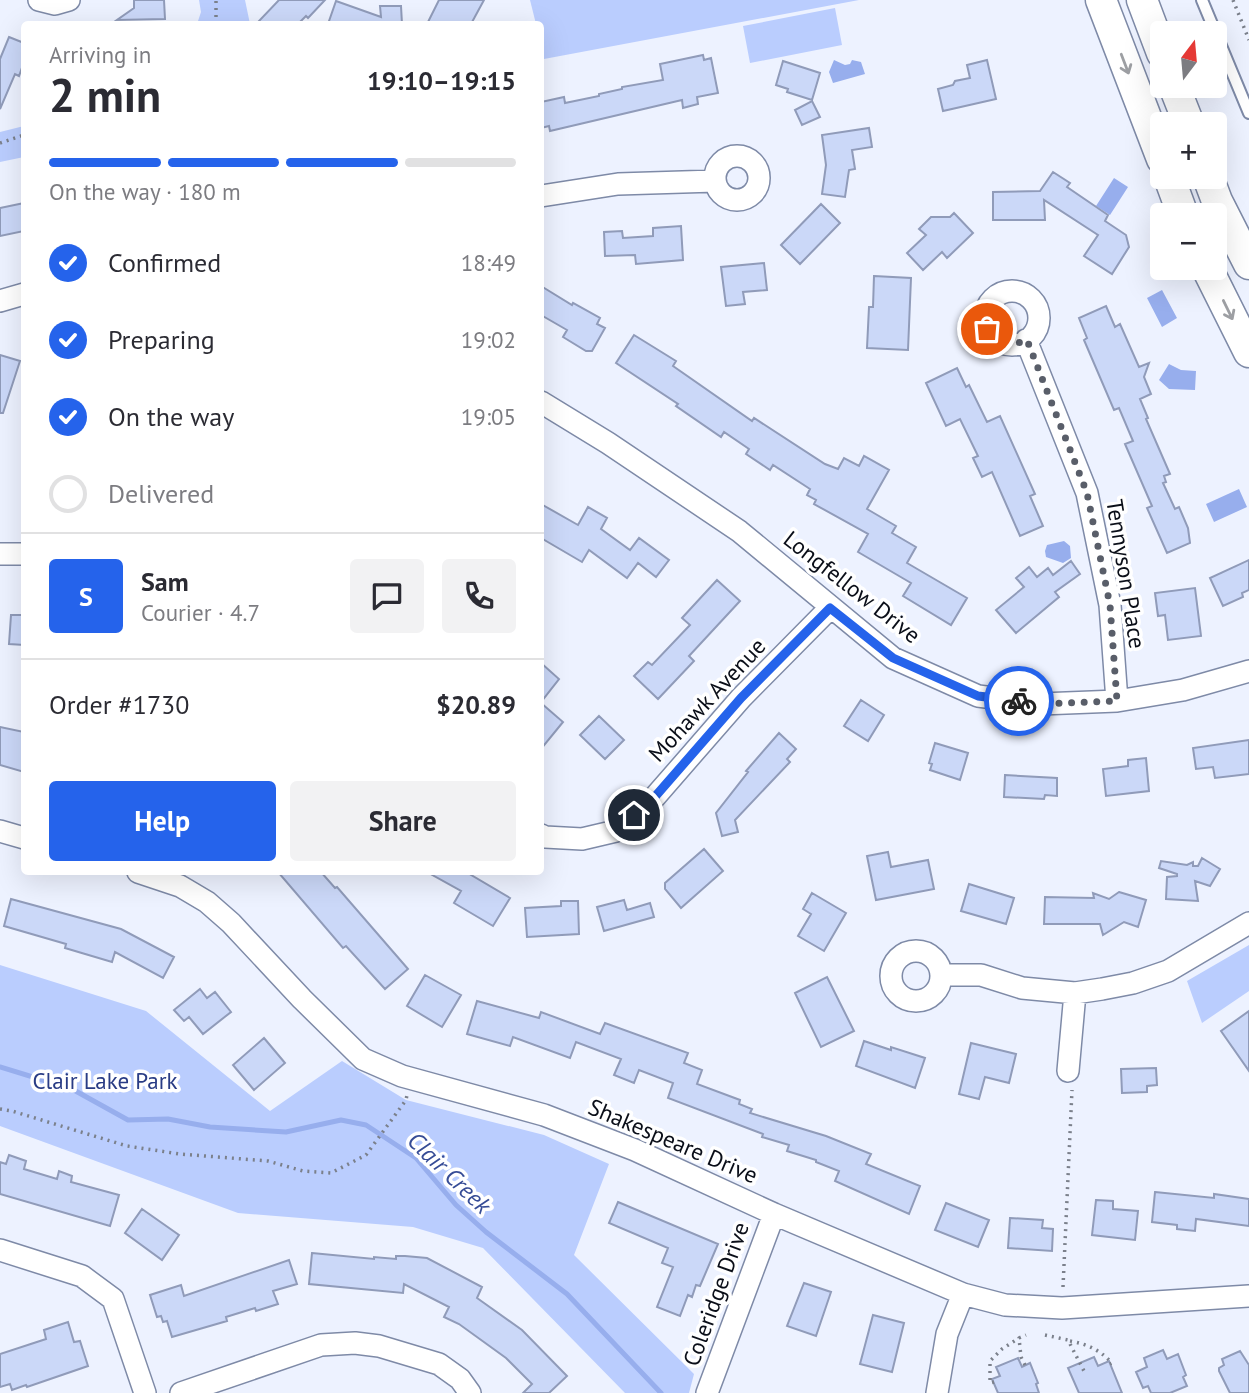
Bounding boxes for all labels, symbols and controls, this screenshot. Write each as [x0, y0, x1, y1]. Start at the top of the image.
north arrow [1150, 21, 1227, 98]
map controls [1150, 21, 1227, 280]
text: Arriving in [49, 40, 151, 69]
one-way arrow [1120, 52, 1133, 74]
text: 19:10–19:15 [367, 64, 516, 97]
text: 2 min [49, 65, 161, 125]
button: + [1150, 112, 1227, 189]
text: On the way · 180 m [49, 177, 241, 206]
button: − [1150, 203, 1227, 280]
icon: check [49, 244, 87, 282]
text: Confirmed [108, 246, 221, 279]
text: 18:49 [461, 248, 516, 277]
pin [957, 299, 1017, 359]
one-way arrow [1222, 299, 1236, 320]
icon: bag [968, 310, 1006, 348]
icon: check [49, 321, 87, 359]
text: Preparing [108, 323, 215, 356]
text: 19:02 [461, 325, 516, 354]
icon: check [49, 398, 87, 436]
text: On the way [108, 400, 234, 433]
text: 19:05 [461, 402, 516, 431]
text: Delivered [108, 477, 214, 510]
street label: Tennyson Place [1100, 497, 1153, 651]
street label: Longfellow Drive [778, 524, 927, 649]
button: chat [350, 559, 424, 633]
button: phone [442, 559, 516, 633]
text: Sam [141, 565, 189, 598]
text: S [79, 580, 93, 613]
text: Courier · 4.7 [141, 598, 260, 627]
street label: Mohawk Avenue [642, 632, 771, 768]
courier [984, 666, 1054, 736]
icon: bike [1000, 682, 1038, 720]
text: Order #1730 [49, 688, 189, 721]
text: $20.89 [436, 688, 516, 721]
button: Help [49, 781, 276, 861]
button: Share [290, 781, 516, 861]
pin [604, 785, 664, 845]
icon: home [615, 796, 653, 834]
park label: Clair Lake Park [32, 1066, 178, 1095]
street label: Shakespeare Drive [584, 1092, 762, 1189]
water label: Clair Creek [401, 1125, 499, 1221]
street label: Coleridge Drive [676, 1218, 755, 1370]

